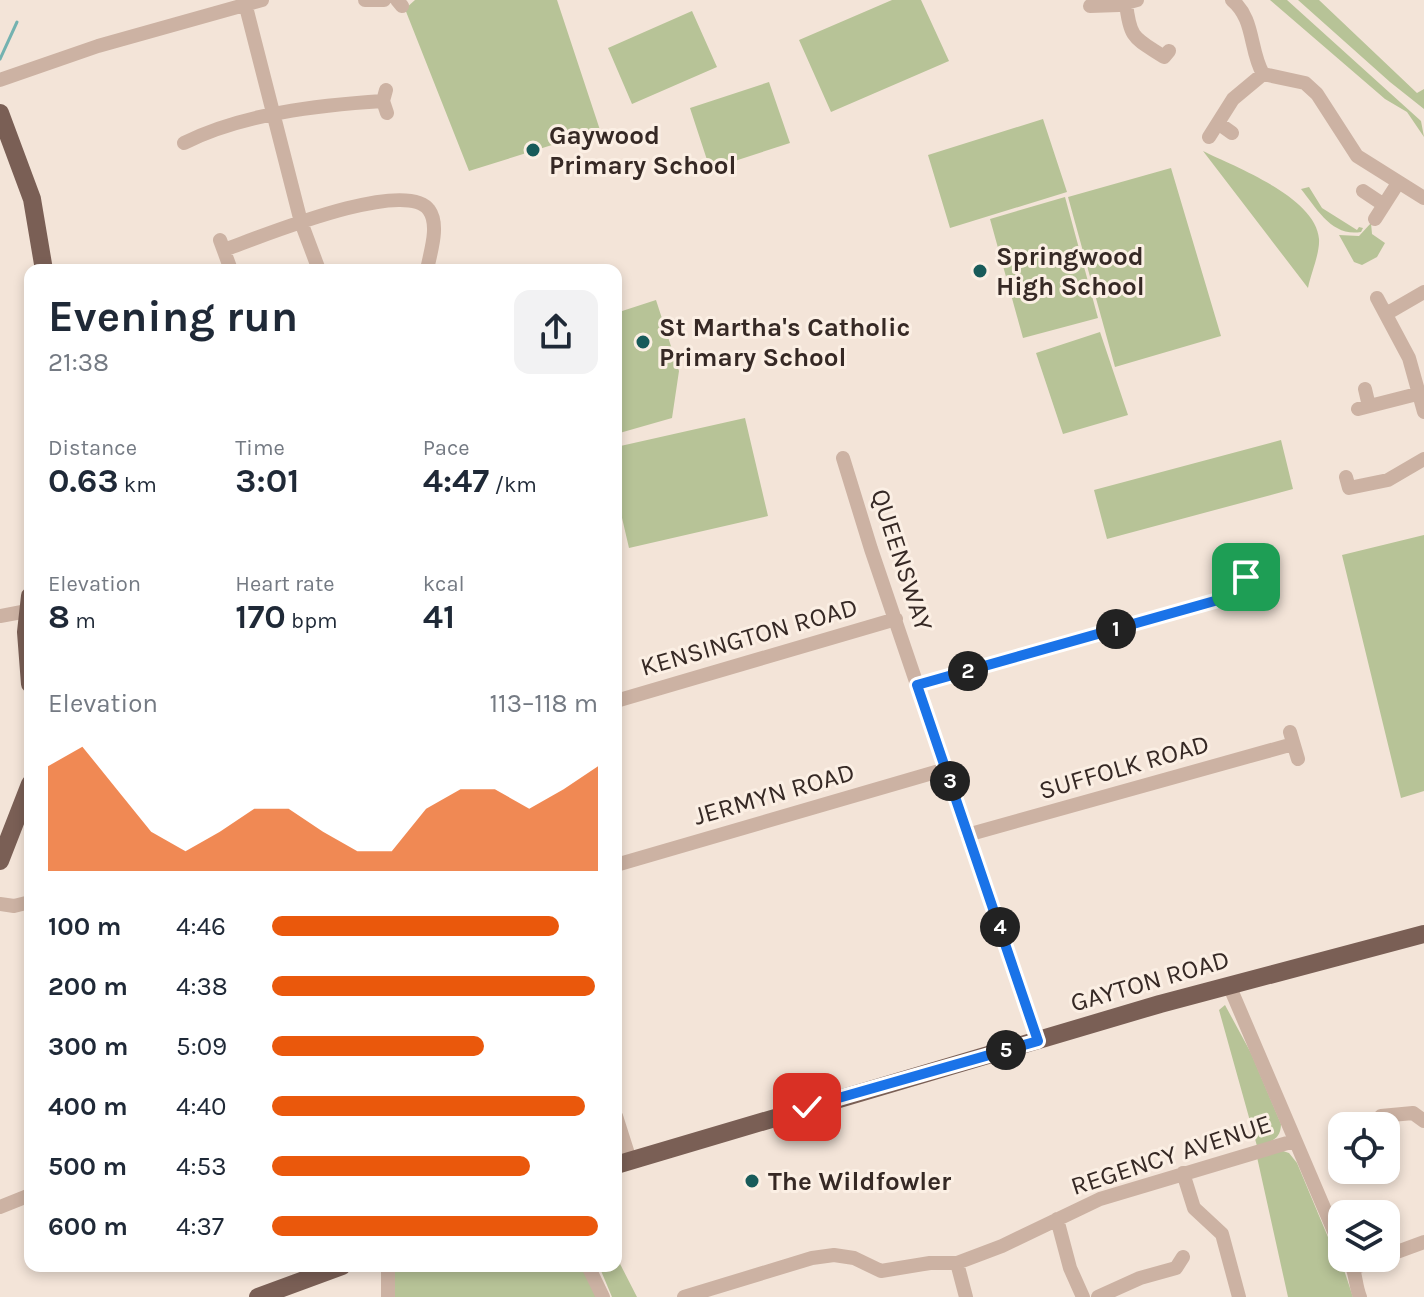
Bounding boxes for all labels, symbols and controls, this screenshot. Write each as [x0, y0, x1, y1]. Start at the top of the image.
place label: Gaywood Primary School [549, 120, 736, 181]
marker: Gaywood Primary School [524, 141, 542, 159]
place label: Springwood High School [996, 241, 1145, 302]
marker: Springwood High School [971, 262, 989, 280]
button: share [514, 290, 598, 374]
text: Evening run [48, 291, 298, 342]
place label: St Martha's Catholic Primary School [659, 312, 910, 373]
marker: St Martha's Catholic Primary School [634, 333, 652, 351]
text: 21:38 [48, 347, 109, 378]
text: Distance [48, 435, 137, 461]
text: Time [235, 435, 285, 461]
text: Pace [423, 435, 470, 461]
text: 0.63 [48, 461, 119, 501]
text: 3:01 [235, 461, 299, 501]
text: 4:47 [423, 461, 489, 501]
text: km [119, 472, 157, 498]
text: /km [489, 472, 537, 498]
street label: QUEENSWAY [864, 485, 940, 636]
pin [1212, 543, 1280, 611]
icon: arrive [1224, 555, 1268, 599]
text: Elevation [48, 571, 141, 597]
text: Heart rate [235, 571, 335, 597]
text: kcal [423, 571, 465, 597]
street label: KENSINGTON ROAD [637, 591, 861, 683]
text: 8 [48, 597, 70, 637]
text: 170 [235, 597, 286, 637]
text: 41 [423, 597, 455, 637]
text: m [70, 608, 96, 634]
text: bpm [286, 608, 338, 634]
pin: 1 [1096, 609, 1136, 649]
text: 1 [1112, 616, 1120, 642]
pin: 2 [948, 651, 988, 691]
text: 2 [961, 658, 975, 684]
text: Elevation [48, 688, 158, 719]
text: 113–118 m [490, 688, 598, 719]
street label: SUFFOLK ROAD [1035, 728, 1213, 806]
street label: JERMYN ROAD [690, 756, 858, 832]
pin: 3 [930, 761, 970, 801]
text: 3 [943, 768, 957, 794]
pin: 4 [980, 907, 1020, 947]
text: 100 m [48, 911, 121, 942]
text: 4:46 [176, 911, 226, 942]
text: 4 [993, 914, 1007, 940]
street label: GAYTON ROAD [1067, 944, 1233, 1018]
text: 200 m [48, 971, 128, 1002]
text: 4:38 [176, 971, 228, 1002]
pin: 5 [986, 1030, 1026, 1070]
text: 300 m [48, 1031, 128, 1062]
text: 5:09 [176, 1031, 227, 1062]
text: 5 [1000, 1037, 1012, 1063]
pin [773, 1073, 841, 1141]
icon: check [785, 1085, 829, 1129]
text: 400 m [48, 1091, 128, 1122]
text: 4:40 [176, 1091, 226, 1122]
street label: REGENCY AVENUE [1067, 1108, 1275, 1202]
map controls [1328, 1112, 1400, 1272]
button: locate [1328, 1112, 1400, 1184]
text: 500 m [48, 1151, 127, 1182]
text: 4:53 [176, 1151, 227, 1182]
place label: The Wildfowler [768, 1166, 952, 1197]
marker: The Wildfowler [743, 1172, 761, 1190]
button: layers [1328, 1200, 1400, 1272]
text: 600 m [48, 1211, 128, 1242]
text: 4:37 [176, 1211, 224, 1242]

